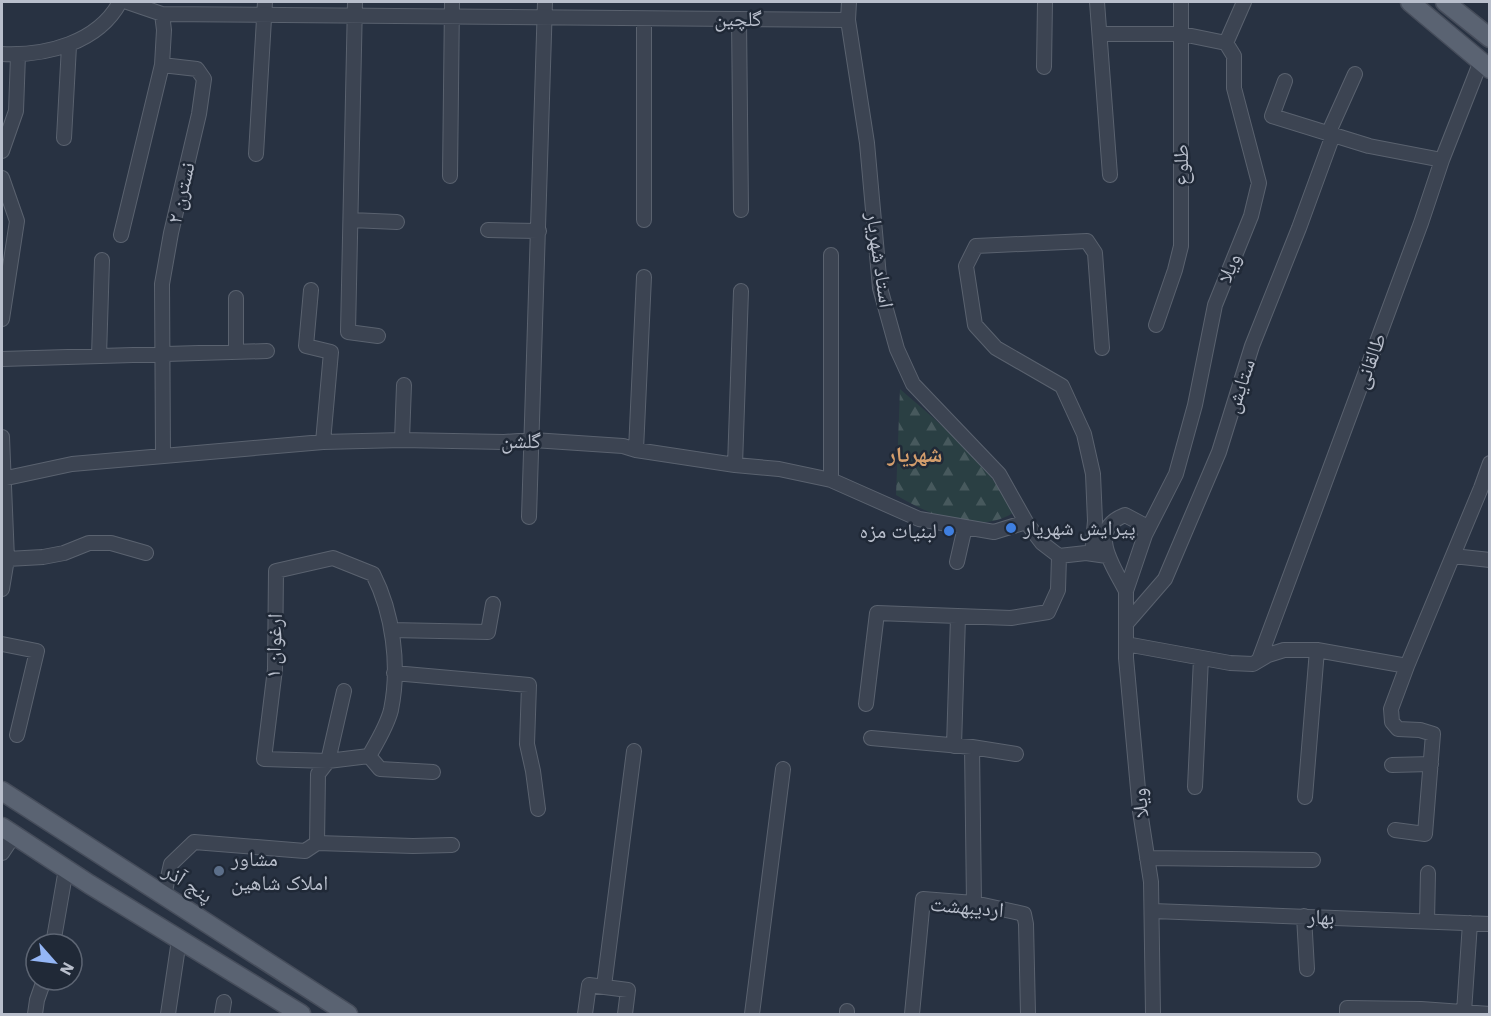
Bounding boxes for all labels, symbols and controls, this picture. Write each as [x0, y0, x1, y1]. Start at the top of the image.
street label: گلچین [714, 4, 762, 32]
street label: طلوع [1166, 144, 1194, 186]
street label: نسترن ۲ [159, 159, 201, 226]
street label: استاد شهریار [860, 209, 902, 309]
street label: ویلا [1210, 249, 1247, 287]
street label: طالقانی [1346, 329, 1392, 392]
street label: ستایش [1217, 355, 1261, 416]
street label: گلشن [501, 426, 541, 454]
district label: شهریار [886, 439, 943, 468]
place label: پیرایش شهریار [1022, 513, 1136, 541]
place label: لبنیات مزه [860, 516, 937, 544]
marker: پیرایش شهریار [1004, 521, 1018, 535]
marker: لبنیات مزه [942, 524, 956, 538]
street label: ارغوان ۱ [258, 613, 288, 679]
street label: ویلا [1124, 787, 1154, 819]
place label: مشاور املاک شاهین [230, 844, 328, 896]
street label: پنج آذر [157, 855, 219, 909]
marker: مشاور املاک شاهین [212, 864, 226, 878]
street label: اردیبهشت [929, 889, 1005, 923]
street label: بهار [1306, 901, 1335, 930]
north arrow [24, 932, 84, 992]
text: N [56, 959, 79, 979]

